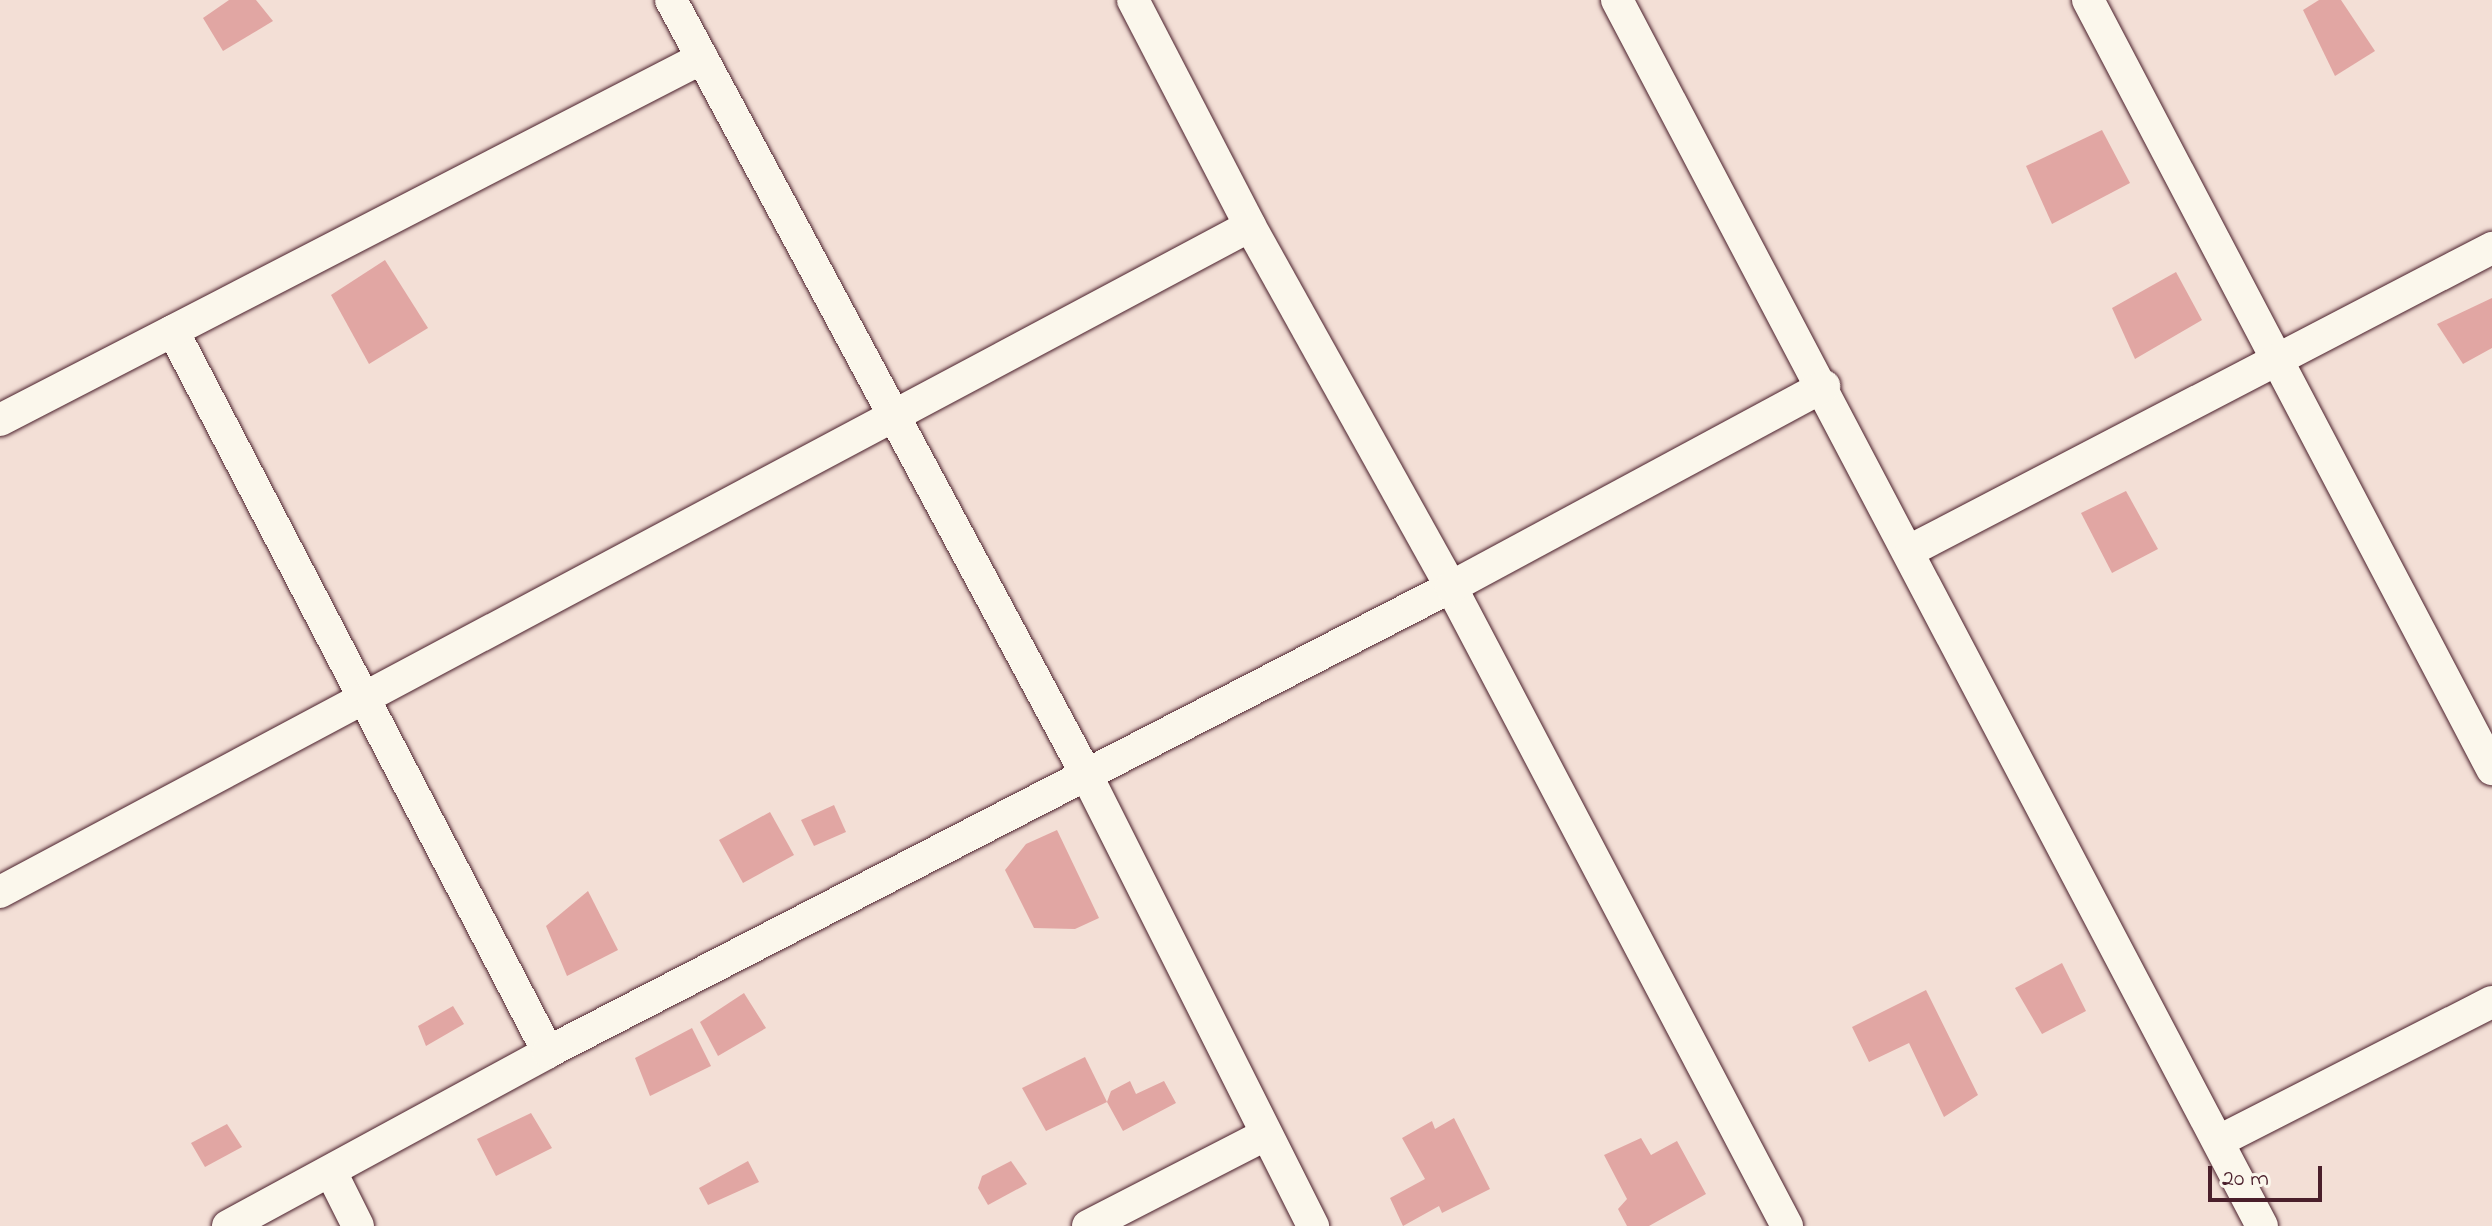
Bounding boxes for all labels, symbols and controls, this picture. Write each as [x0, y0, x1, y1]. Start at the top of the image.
scale bar [2212, 1150, 2326, 1200]
text: 20 m [2222, 1162, 2269, 1197]

